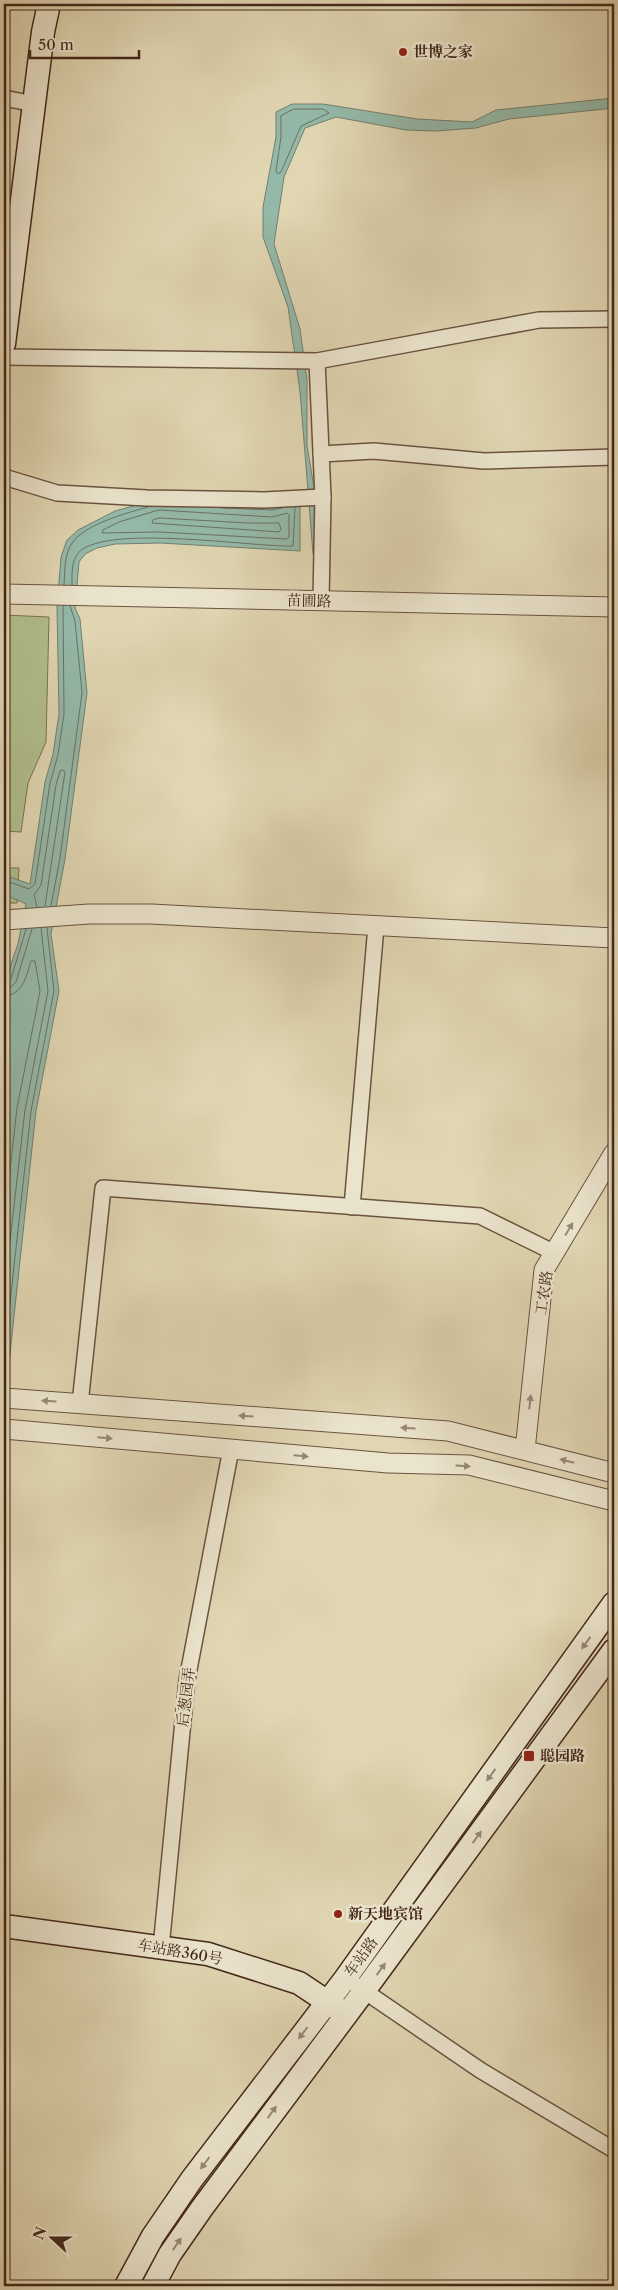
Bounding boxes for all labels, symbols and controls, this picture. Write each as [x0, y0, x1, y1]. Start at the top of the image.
scale bar [30, 28, 139, 60]
text: 50 m [38, 35, 74, 54]
place label: 世博之家 [413, 42, 473, 61]
marker: 世博之家 [397, 46, 409, 58]
street label: 苗圃路 [286, 591, 332, 610]
one-way arrow [564, 1223, 573, 1236]
street label: 工农路 [531, 1269, 556, 1317]
one-way arrow [526, 1394, 534, 1410]
one-way arrow [41, 1397, 57, 1405]
one-way arrow [238, 1412, 254, 1420]
one-way arrow [400, 1424, 416, 1432]
one-way arrow [97, 1434, 113, 1442]
one-way arrow [294, 1452, 310, 1460]
one-way arrow [560, 1457, 575, 1465]
one-way arrow [456, 1462, 472, 1470]
one-way arrow [581, 1636, 591, 1650]
street label: 后葱园弄 [172, 1666, 199, 1728]
place label: 聪园路 [540, 1746, 585, 1765]
marker: 聪园路 [522, 1749, 536, 1763]
one-way arrow [486, 1768, 496, 1782]
one-way arrow [472, 1831, 482, 1844]
place label: 新天地宾馆 [348, 1904, 423, 1923]
marker: 新天地宾馆 [332, 1908, 344, 1920]
street label: 车站路 [340, 1933, 382, 1980]
street label: 车站路360号 [136, 1935, 224, 1968]
one-way arrow [376, 1962, 386, 1975]
one-way arrow [297, 2026, 308, 2039]
one-way arrow [267, 2106, 278, 2119]
one-way arrow [199, 2156, 210, 2169]
north arrow [28, 2212, 78, 2262]
text: N [29, 2224, 50, 2242]
one-way arrow [172, 2237, 182, 2251]

